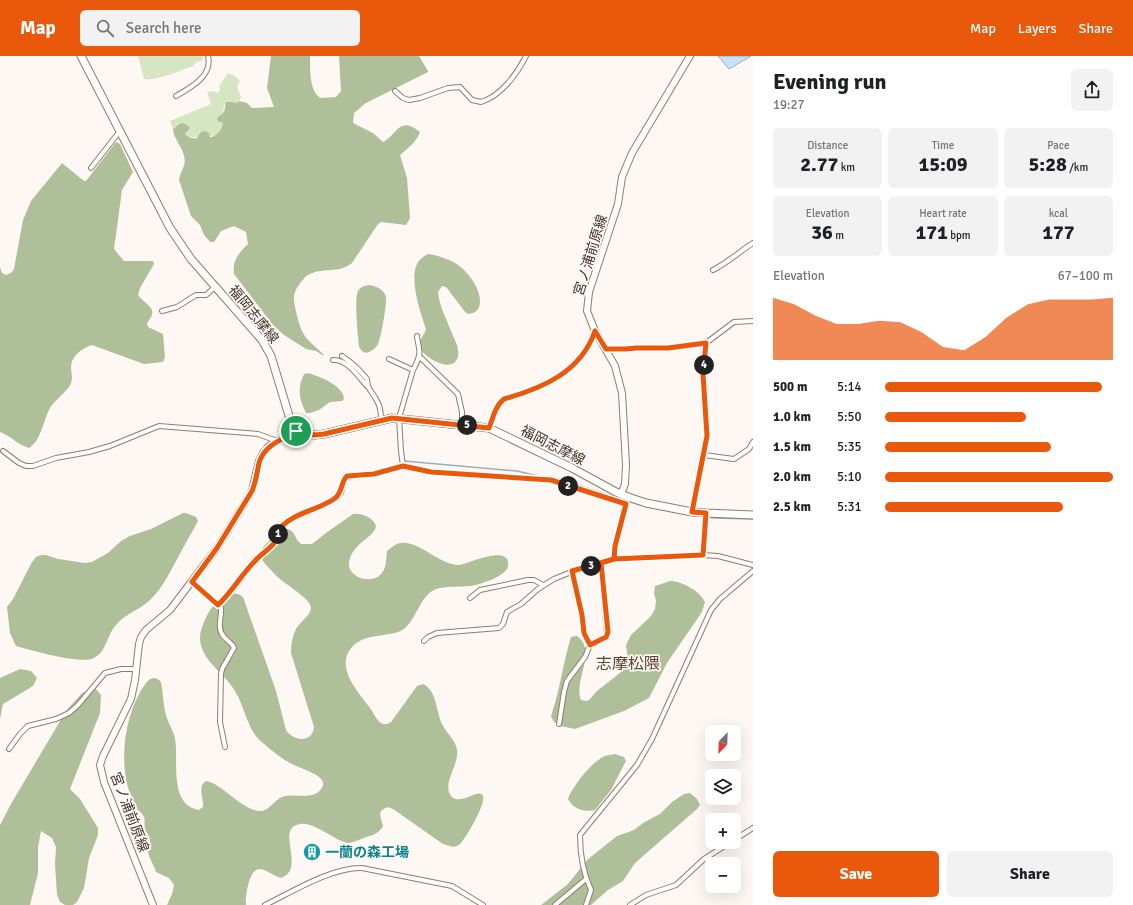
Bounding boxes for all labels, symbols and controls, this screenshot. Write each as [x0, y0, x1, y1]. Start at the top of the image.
search box [80, 10, 360, 46]
text: Map [20, 16, 56, 40]
icon: search [94, 17, 116, 39]
text: Search here [126, 19, 201, 37]
text: Map [970, 20, 996, 37]
text: Layers [1018, 20, 1057, 37]
text: Share [1079, 20, 1113, 37]
text: Evening run [773, 68, 887, 95]
button: share [1071, 69, 1113, 111]
text: 19:27 [773, 97, 805, 113]
text: Distance [807, 139, 848, 152]
text: Time [932, 139, 954, 152]
text: Pace [1047, 139, 1069, 152]
text: 2.77 [800, 152, 838, 177]
text: 15:09 [918, 152, 968, 177]
text: 5:28 [1029, 152, 1067, 177]
text: km [838, 161, 855, 174]
text: /km [1067, 161, 1088, 174]
text: Elevation [806, 207, 850, 220]
text: Heart rate [919, 207, 967, 220]
text: kcal [1049, 207, 1068, 220]
street label: 宮ノ浦前原線 [570, 212, 611, 298]
text: 36 [811, 220, 833, 245]
text: 171 [915, 220, 948, 245]
text: 177 [1042, 220, 1075, 245]
text: m [833, 229, 844, 242]
text: bpm [948, 229, 971, 242]
text: Elevation [773, 268, 825, 284]
text: 67–100 m [1058, 268, 1113, 284]
street label: 福岡志摩線 [225, 282, 282, 347]
pin: 4 [694, 355, 714, 375]
text: 4 [701, 358, 707, 371]
text: 500 m [773, 379, 807, 395]
text: 5:14 [837, 379, 862, 395]
text: 1.0 km [773, 409, 811, 425]
text: 5:50 [837, 409, 862, 425]
pin [279, 414, 313, 448]
pin: 5 [457, 415, 477, 435]
text: 5 [464, 418, 470, 431]
icon: arrive [285, 420, 307, 442]
street label: 福岡志摩線 [518, 422, 588, 469]
text: 1.5 km [773, 439, 811, 455]
text: 5:35 [837, 439, 862, 455]
text: 2.0 km [773, 469, 811, 485]
text: 5:10 [837, 469, 862, 485]
pin: 2 [558, 476, 578, 496]
text: 2 [565, 479, 571, 492]
text: 2.5 km [773, 499, 811, 515]
text: 5:31 [837, 499, 862, 515]
pin: 1 [268, 524, 288, 544]
text: 1 [275, 527, 281, 540]
pin: 3 [581, 556, 601, 576]
text: 3 [588, 559, 594, 572]
district label: 志摩松隈 [596, 654, 660, 674]
north arrow [705, 725, 741, 761]
map controls [705, 725, 741, 893]
button: layers [705, 769, 741, 805]
street label: 宮ノ浦前原線 [107, 770, 153, 854]
button: + [705, 813, 741, 849]
building icon: 一蘭の森工場 [302, 842, 322, 862]
place label: 一蘭の森工場 [325, 844, 409, 861]
button: Save [773, 851, 939, 897]
button: Share [947, 851, 1113, 897]
button: − [705, 857, 741, 893]

